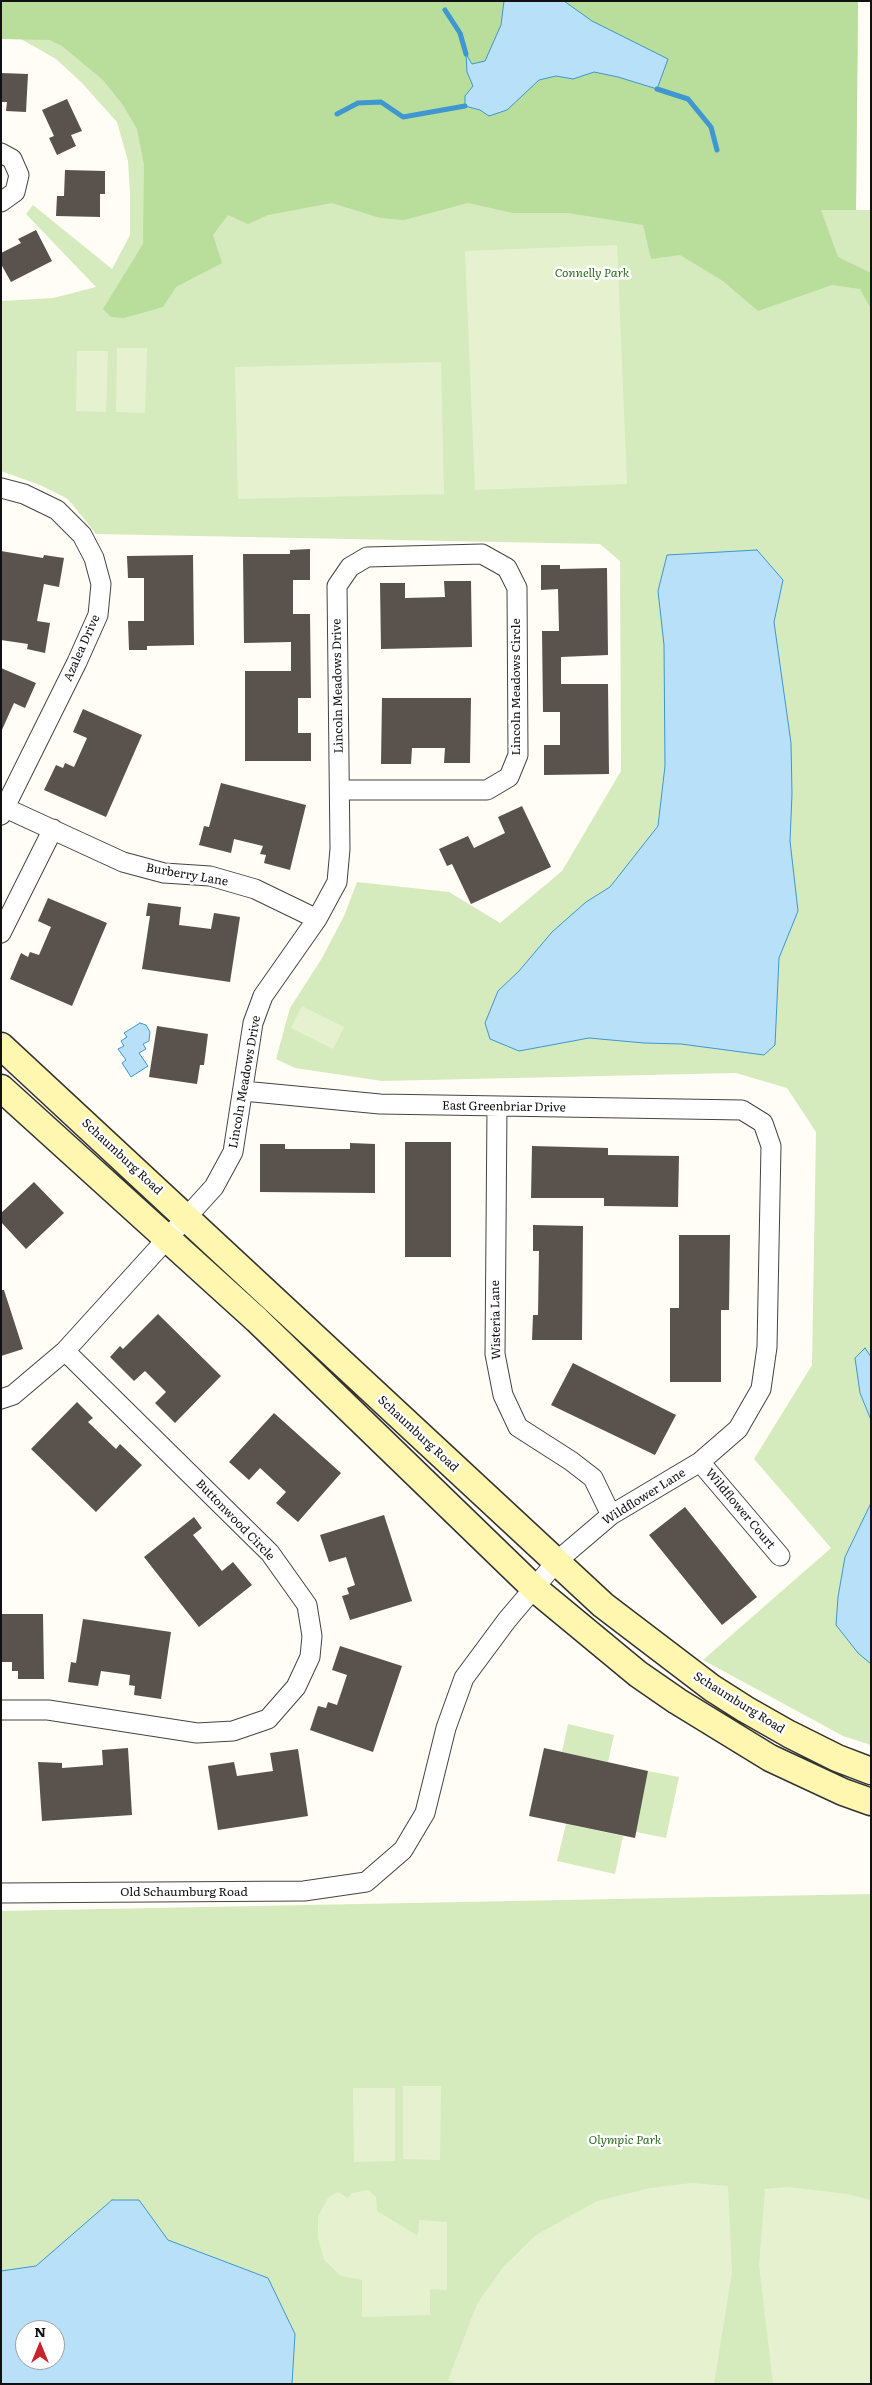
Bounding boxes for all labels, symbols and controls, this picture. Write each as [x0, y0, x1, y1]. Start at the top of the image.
park label: Connelly Park [555, 266, 629, 280]
street label: Azalea Drive [61, 612, 103, 684]
street label: Lincoln Meadows Circle [509, 618, 523, 756]
street label: Lincoln Meadows Drive [330, 619, 346, 753]
street label: Burberry Lane [145, 861, 229, 889]
street label: Lincoln Meadows Drive [226, 1014, 264, 1150]
street label: East Greenbriar Drive [442, 1099, 566, 1115]
street label: Schaumburg Road [79, 1116, 165, 1198]
street label: Wisteria Lane [488, 1280, 504, 1360]
street label: Schaumburg Road [375, 1393, 461, 1475]
street label: Wildflower Lane [600, 1466, 688, 1528]
street label: Wildflower Court [702, 1466, 778, 1552]
street label: Buttonwood Circle [193, 1476, 277, 1564]
street label: Schaumburg Road [691, 1669, 787, 1737]
street label: Old Schaumburg Road [120, 1885, 248, 1899]
park label: Olympic Park [589, 2133, 661, 2147]
north arrow [15, 2320, 65, 2370]
text: N [34, 2321, 46, 2341]

